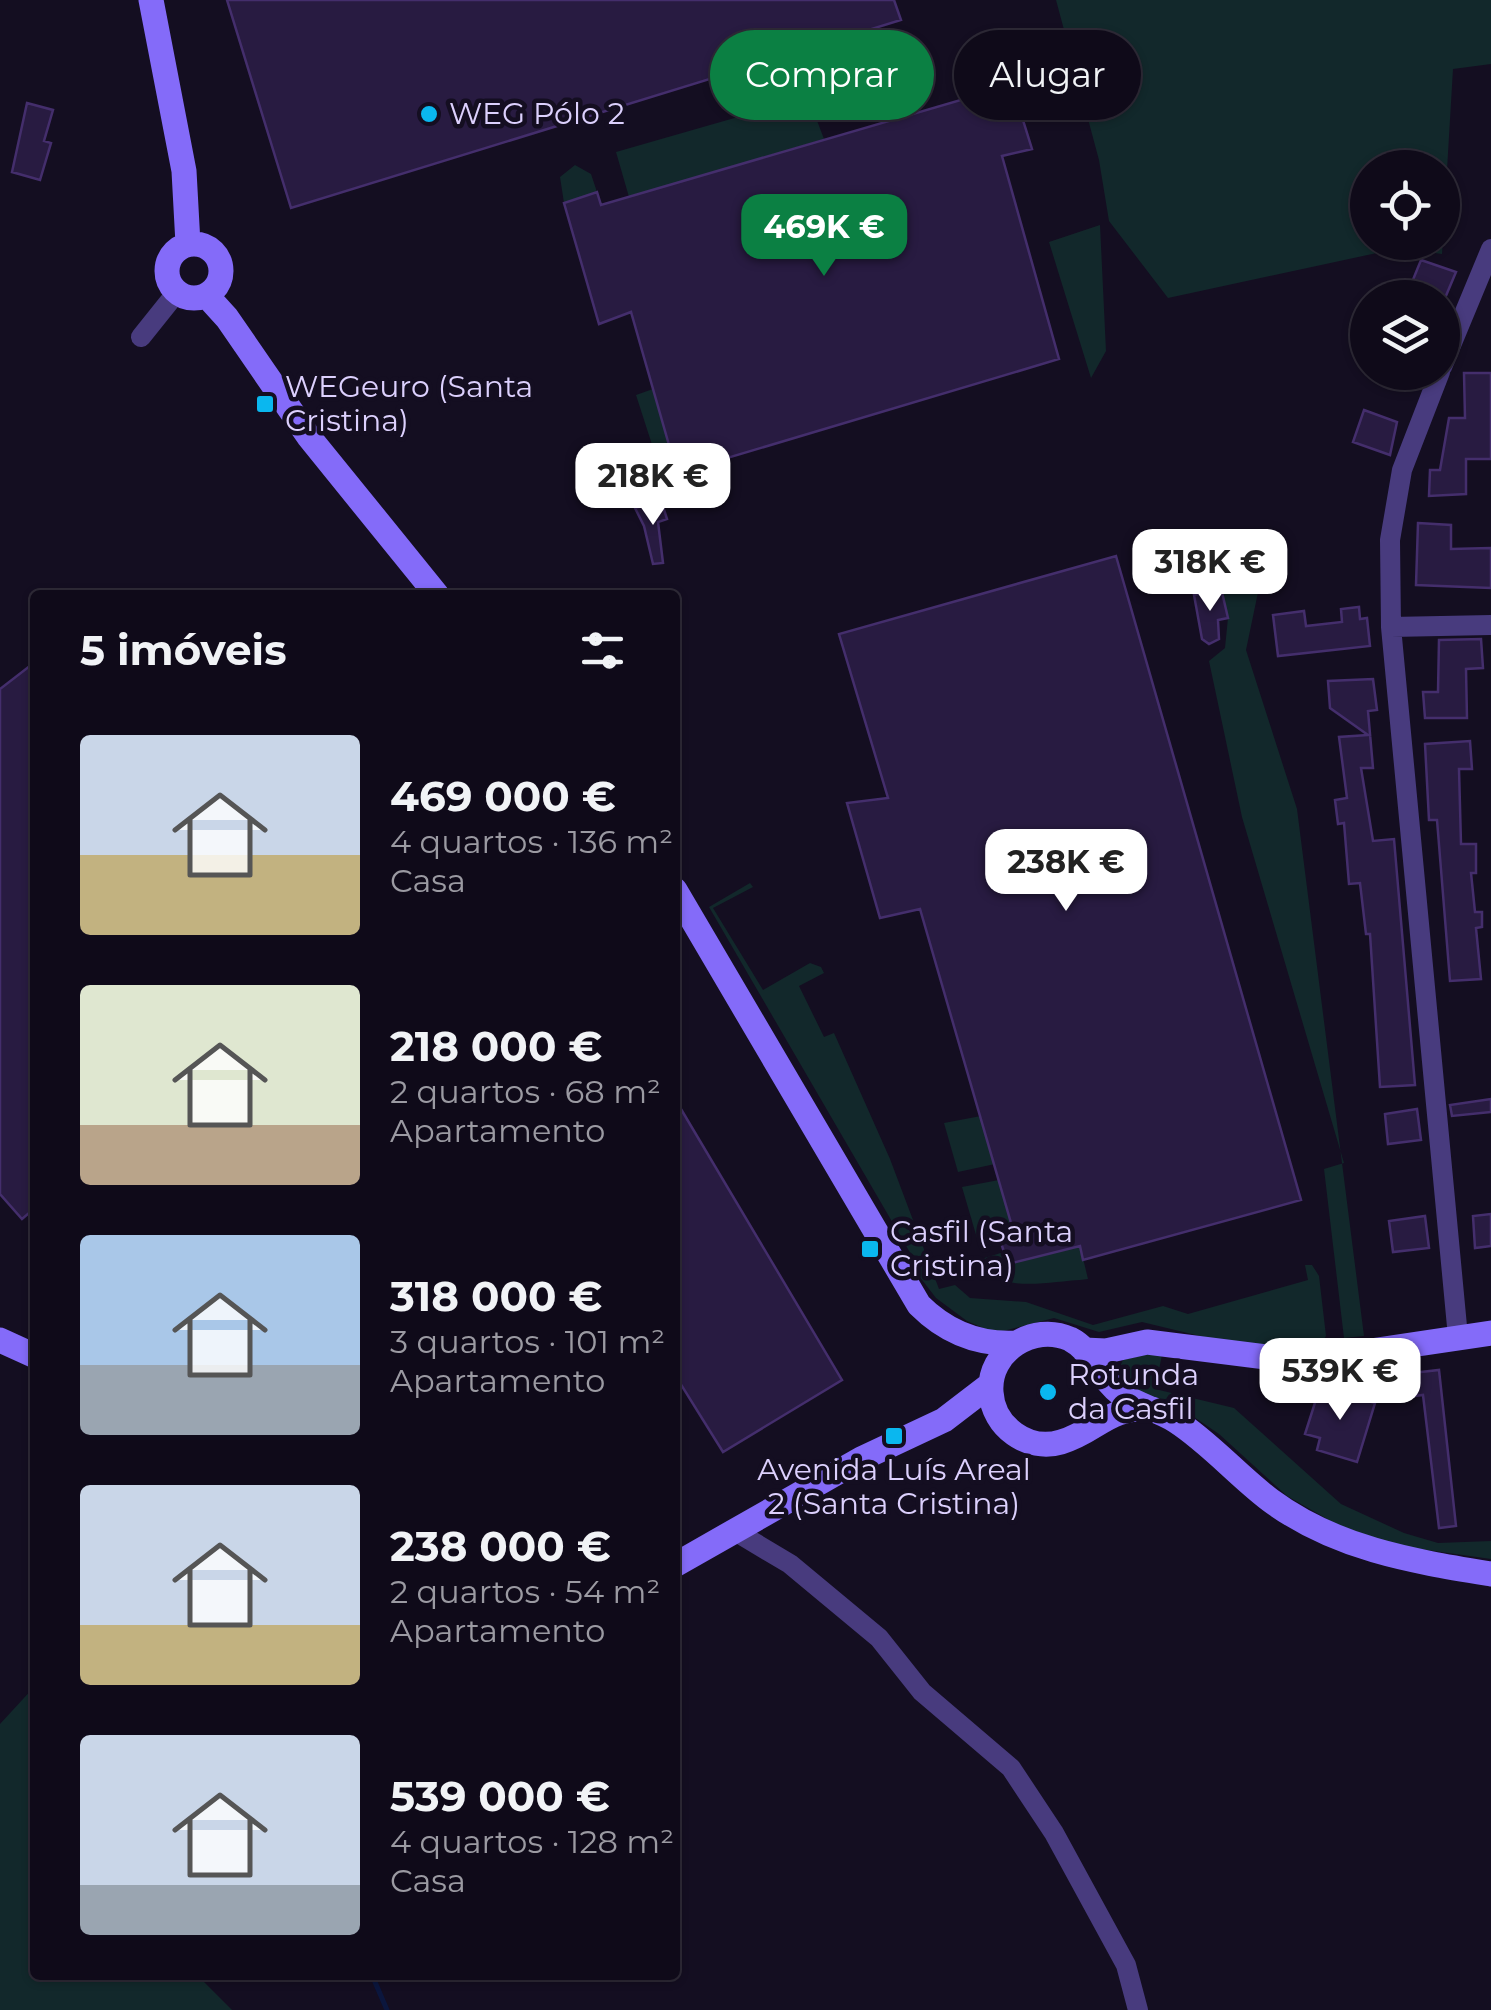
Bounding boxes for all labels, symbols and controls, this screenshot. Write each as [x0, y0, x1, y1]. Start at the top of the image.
chip: Comprar [710, 30, 934, 120]
chip: Alugar [954, 30, 1141, 120]
place label: WEG Pólo 2 [449, 95, 625, 132]
marker: WEG Pólo 2 [418, 103, 440, 125]
map controls [1350, 150, 1460, 390]
button: locate [1350, 150, 1460, 260]
pin: 469K € [743, 194, 905, 279]
text: 469K € [763, 207, 885, 246]
button: layers [1350, 280, 1460, 390]
place label: WEGeuro (Santa Cristina) [285, 368, 533, 439]
marker: WEGeuro (Santa Cristina) [254, 393, 276, 415]
pin: 218K € [572, 443, 734, 528]
text: 218K € [597, 456, 709, 495]
pin: 318K € [1129, 529, 1291, 614]
text: 318K € [1154, 542, 1266, 581]
icon: filters [575, 623, 630, 678]
text: 5 imóveis [80, 624, 287, 676]
text: 469 000 € [390, 770, 616, 822]
icon: home [160, 775, 280, 895]
text: 4 quartos · 136 m² [390, 822, 673, 861]
pin: 238K € [985, 829, 1147, 914]
text: 238K € [1007, 842, 1125, 881]
text: Casa [390, 861, 466, 900]
text: 218 000 € [390, 1020, 602, 1072]
icon: home [160, 1025, 280, 1145]
text: 2 quartos · 68 m² [390, 1072, 661, 1111]
text: Apartamento [390, 1111, 605, 1150]
place label: Casfil (Santa Cristina) [890, 1213, 1073, 1284]
marker: Casfil (Santa Cristina) [859, 1238, 881, 1260]
text: 318 000 € [390, 1270, 602, 1322]
icon: home [160, 1275, 280, 1395]
text: 3 quartos · 101 m² [390, 1322, 665, 1361]
pin: 539K € [1259, 1338, 1421, 1423]
text: 539K € [1282, 1351, 1398, 1390]
place label: Rotunda da Casfil [1068, 1356, 1199, 1427]
text: Apartamento [390, 1361, 605, 1400]
marker: Rotunda da Casfil [1037, 1381, 1059, 1403]
marker: Avenida Luís Areal 2 (Santa Cristina) [883, 1425, 905, 1447]
place label: Avenida Luís Areal 2 (Santa Cristina) [757, 1451, 1031, 1522]
text: 238 000 € [390, 1520, 611, 1572]
icon: home [160, 1525, 280, 1645]
text: 2 quartos · 54 m² [390, 1572, 660, 1611]
text: Apartamento [390, 1611, 605, 1650]
text: 539 000 € [390, 1770, 610, 1822]
icon: home [160, 1775, 280, 1895]
text: 4 quartos · 128 m² [390, 1822, 674, 1861]
text: Casa [390, 1861, 466, 1900]

